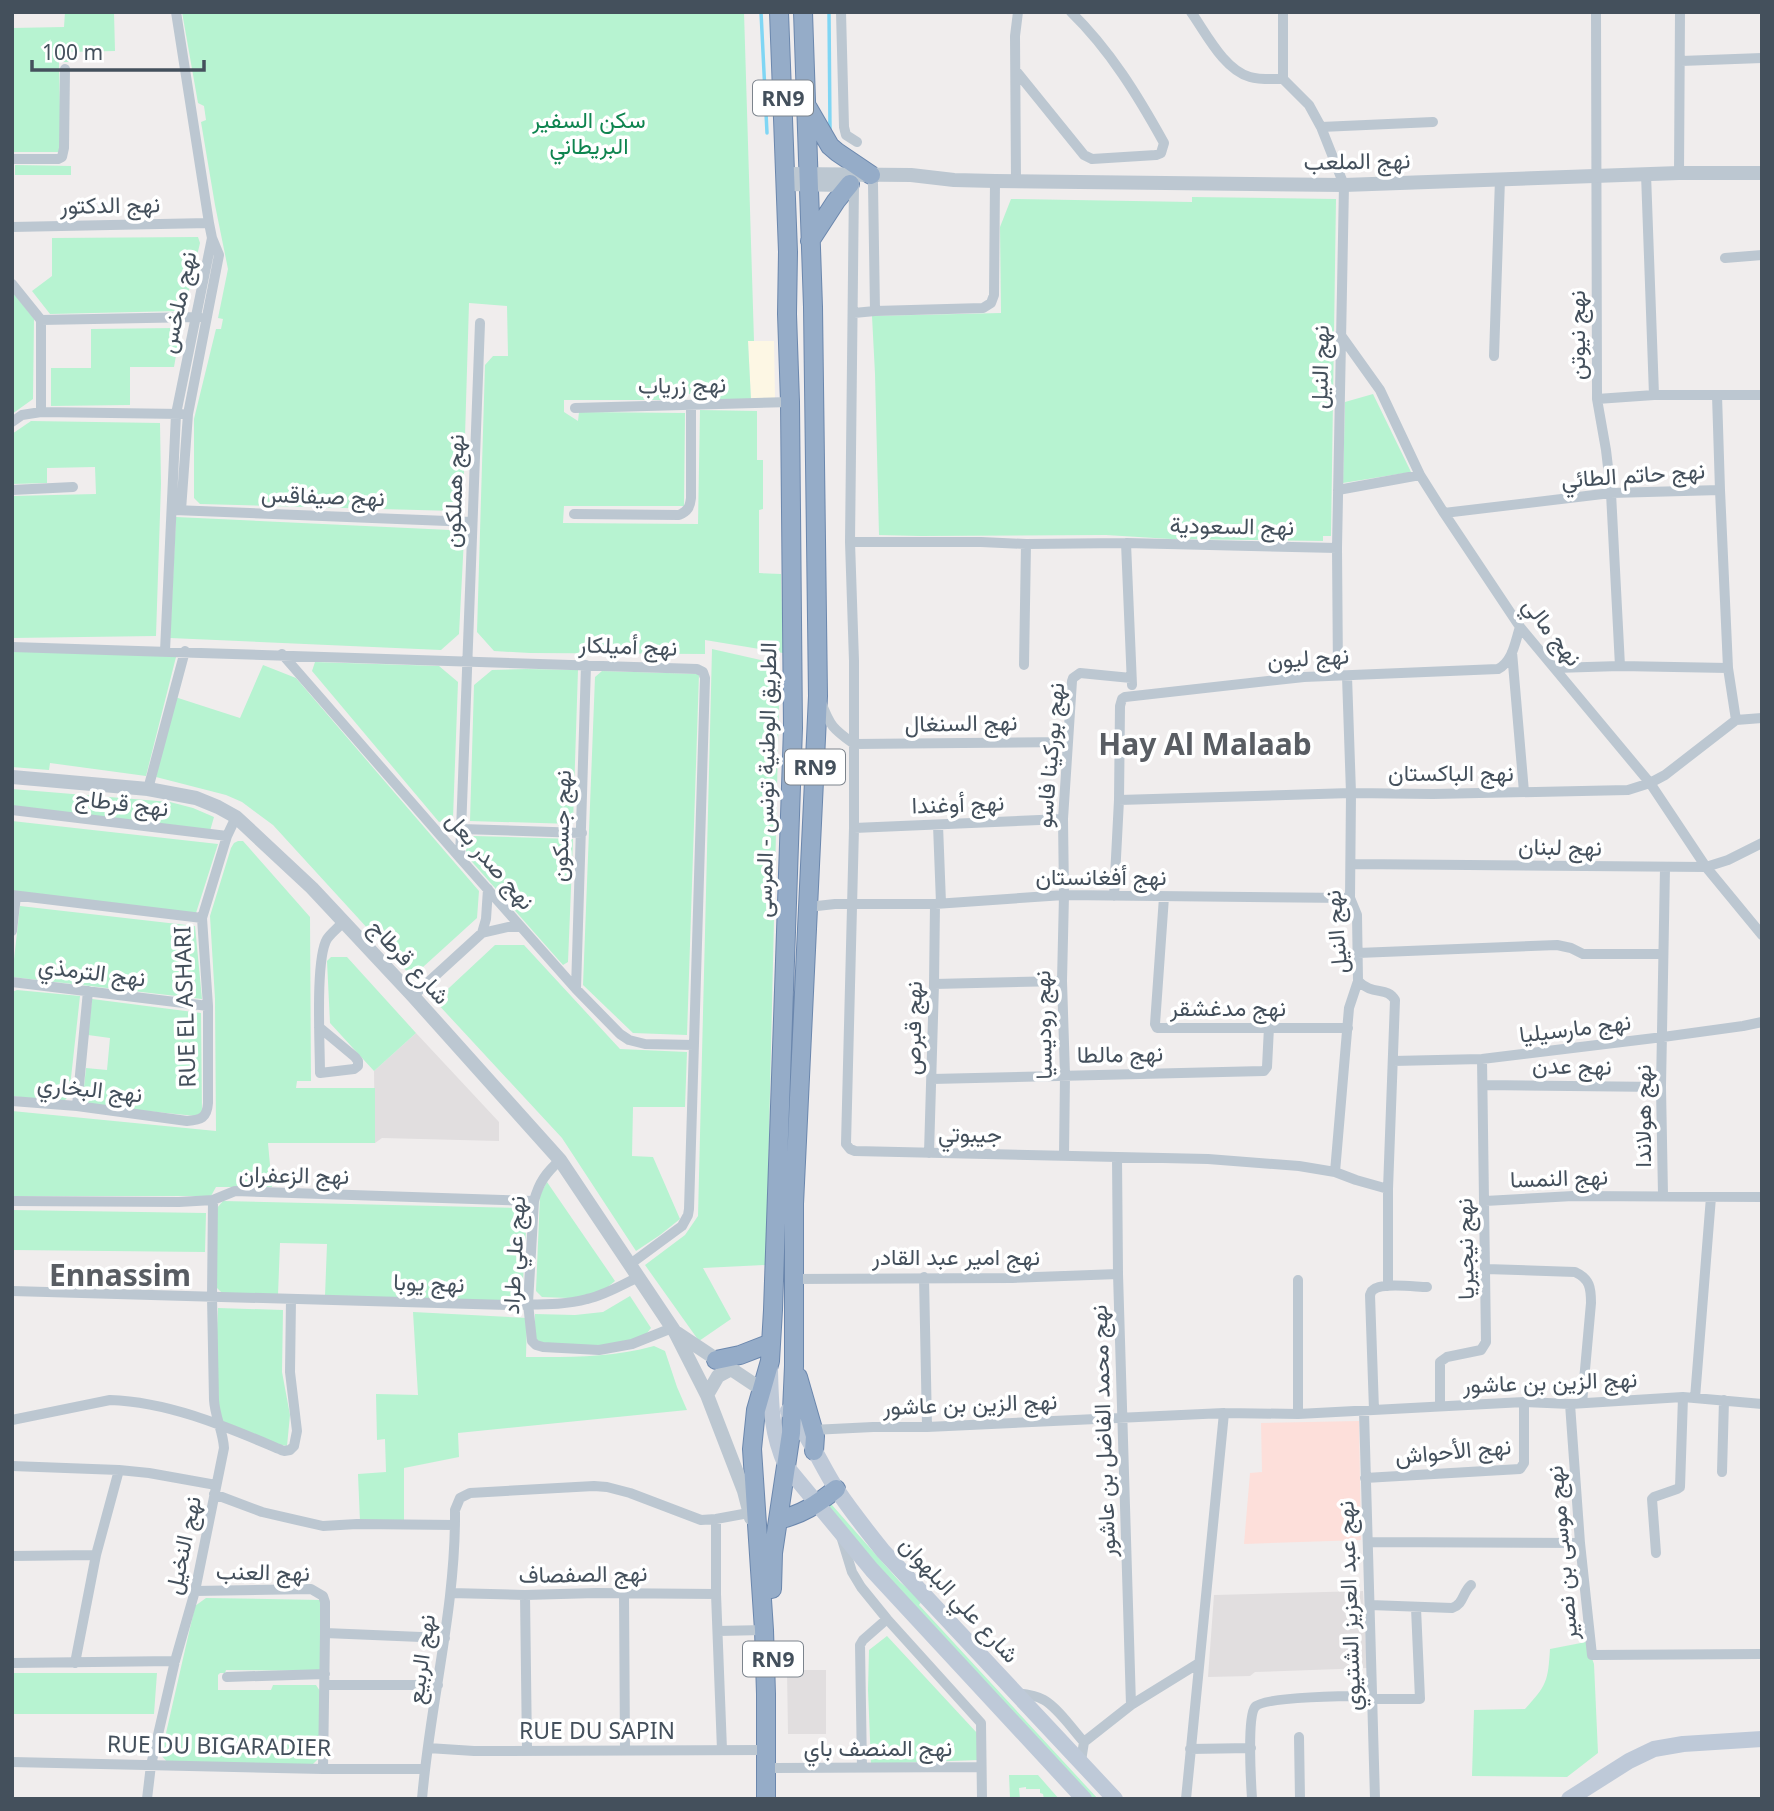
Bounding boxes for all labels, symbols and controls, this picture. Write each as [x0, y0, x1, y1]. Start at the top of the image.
scale bar [32, 28, 203, 72]
text: 100 m [42, 38, 103, 66]
road number: RN9 [753, 80, 813, 116]
park label: سكن السفير البريطاني [531, 103, 646, 165]
street label: نهج الملعب [1303, 143, 1411, 178]
street label: نهج الدكتور [59, 187, 160, 222]
street label: نهج ملخس [151, 248, 204, 356]
street label: نهج نيوتن [1560, 290, 1593, 380]
street label: نهج النيل [1302, 325, 1337, 409]
street label: نهج زرياب [637, 367, 727, 402]
street label: نهج هملكون [435, 434, 472, 548]
street label: نهج حاتم الطائي [1560, 453, 1706, 499]
street label: نهج صيفاقس [261, 477, 385, 514]
street label: نهج السعودية [1169, 508, 1295, 543]
street label: نهج مالي [1513, 590, 1590, 675]
street label: نهج أميلكار [577, 627, 678, 664]
street label: نهج ليون [1266, 638, 1350, 677]
street label: الطريق الوطنية تونس - المرسى [747, 642, 783, 918]
street label: نهج بوركينا فاسو [1027, 681, 1072, 829]
street label: نهج السنغال [904, 705, 1018, 740]
district label: Hay Al Malaab [1098, 723, 1312, 764]
road number: RN9 [785, 750, 845, 784]
street label: نهج الباكستان [1388, 756, 1514, 789]
street label: نهج جسكون [542, 769, 579, 883]
street label: نهج قرطاج [73, 780, 171, 825]
street label: نهج أوغندا [911, 785, 1005, 822]
street label: نهج صدر بعل [439, 804, 543, 917]
street label: نهج لبنان [1518, 829, 1602, 864]
street label: نهج أفغانستان [1035, 860, 1167, 893]
street label: نهج النيل [1315, 889, 1356, 975]
street label: شارع قرطاج [361, 911, 458, 1011]
street label: RUE EL ASHARI [165, 926, 203, 1088]
street label: نهج الترمذي [36, 949, 147, 997]
street label: نهج روديسيا [1025, 970, 1060, 1080]
street label: نهج قبرص [895, 981, 930, 1075]
street label: نهج مدغشقر [1169, 991, 1286, 1024]
street label: نهج مارسيليا [1517, 1004, 1633, 1051]
street label: نهج مالطا [1077, 1036, 1163, 1071]
street label: نهج عدن [1532, 1048, 1612, 1083]
street label: نهج هولاندا [1626, 1064, 1659, 1168]
street label: نهج البخاري [35, 1067, 144, 1113]
street label: جيبوتي [938, 1116, 1002, 1154]
street label: نهج الزعفران [238, 1157, 350, 1192]
street label: نهج النمسا [1509, 1159, 1609, 1196]
street label: نهج علي طراد [494, 1195, 536, 1315]
street label: نهج نيجيريا [1447, 1198, 1482, 1300]
street label: نهج امير عبد القادر [871, 1240, 1040, 1273]
district label: Ennassim [49, 1254, 191, 1295]
street label: نهج يوبا [393, 1265, 465, 1300]
street label: نهج محمد الفاضل بن عاشور [1082, 1304, 1123, 1559]
street label: نهج الزين بن عاشور [1461, 1362, 1638, 1401]
street label: نهج الزين بن عاشور [881, 1384, 1058, 1423]
street label: نهج الأحواش [1394, 1429, 1512, 1472]
street label: نهج موسى بن نصير [1537, 1464, 1586, 1643]
street label: نهج النخيل [156, 1493, 209, 1597]
street label: نهج عبد العزيز الشتيوي [1328, 1500, 1372, 1712]
street label: شارع علي البلهوان [890, 1529, 1027, 1672]
street label: نهج العنب [216, 1554, 310, 1589]
street label: نهج الصفصاف [518, 1556, 648, 1591]
street label: نهج الربيع [398, 1612, 443, 1706]
road number: RN9 [743, 1642, 803, 1676]
street label: RUE DU SAPIN [519, 1714, 675, 1746]
street label: RUE DU BIGARADIER [107, 1727, 331, 1763]
street label: نهج المنصف باي [804, 1731, 952, 1767]

